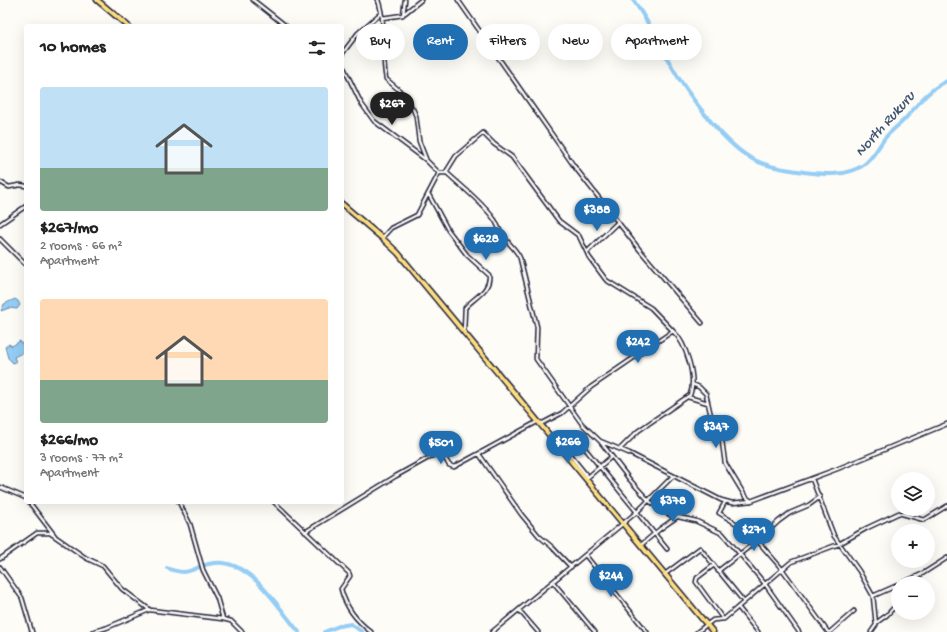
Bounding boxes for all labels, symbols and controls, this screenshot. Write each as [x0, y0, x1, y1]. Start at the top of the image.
chip: Buy [356, 24, 405, 60]
chip: Rent [413, 24, 468, 60]
chip: Filters [476, 24, 540, 60]
chip: New [548, 24, 603, 60]
chip: Apartment [611, 24, 702, 60]
icon: filters [306, 37, 328, 59]
text: 10 homes [40, 38, 106, 58]
water label: North Rukuru [851, 87, 921, 161]
pin: $267 [368, 92, 416, 126]
text: $267 [379, 97, 405, 112]
icon: home [148, 113, 220, 185]
pin: $388 [573, 198, 621, 232]
text: $388 [584, 203, 610, 218]
text: $267/mo [40, 219, 98, 239]
pin: $628 [462, 227, 510, 261]
text: $628 [473, 232, 499, 247]
text: 2 rooms · 66 m² [40, 239, 122, 254]
text: Apartment [40, 254, 99, 269]
icon: home [148, 325, 220, 397]
pin: $242 [614, 330, 662, 364]
text: $242 [626, 335, 650, 350]
pin: $347 [692, 415, 740, 449]
text: $347 [703, 420, 729, 435]
pin: $266 [544, 430, 592, 464]
text: $266/mo [40, 431, 98, 451]
pin: $501 [417, 431, 465, 465]
text: $266 [555, 435, 581, 450]
text: $501 [428, 436, 454, 451]
text: 3 rooms · 77 m² [40, 451, 123, 466]
text: Apartment [40, 466, 99, 481]
map controls [891, 472, 935, 620]
button: layers [891, 472, 935, 516]
pin: $378 [649, 489, 697, 523]
text: $378 [660, 494, 686, 509]
pin: $271 [730, 518, 778, 552]
text: $271 [742, 523, 766, 538]
button: + [891, 524, 935, 568]
pin: $244 [587, 564, 635, 598]
text: $244 [599, 569, 623, 584]
button: − [891, 576, 935, 620]

